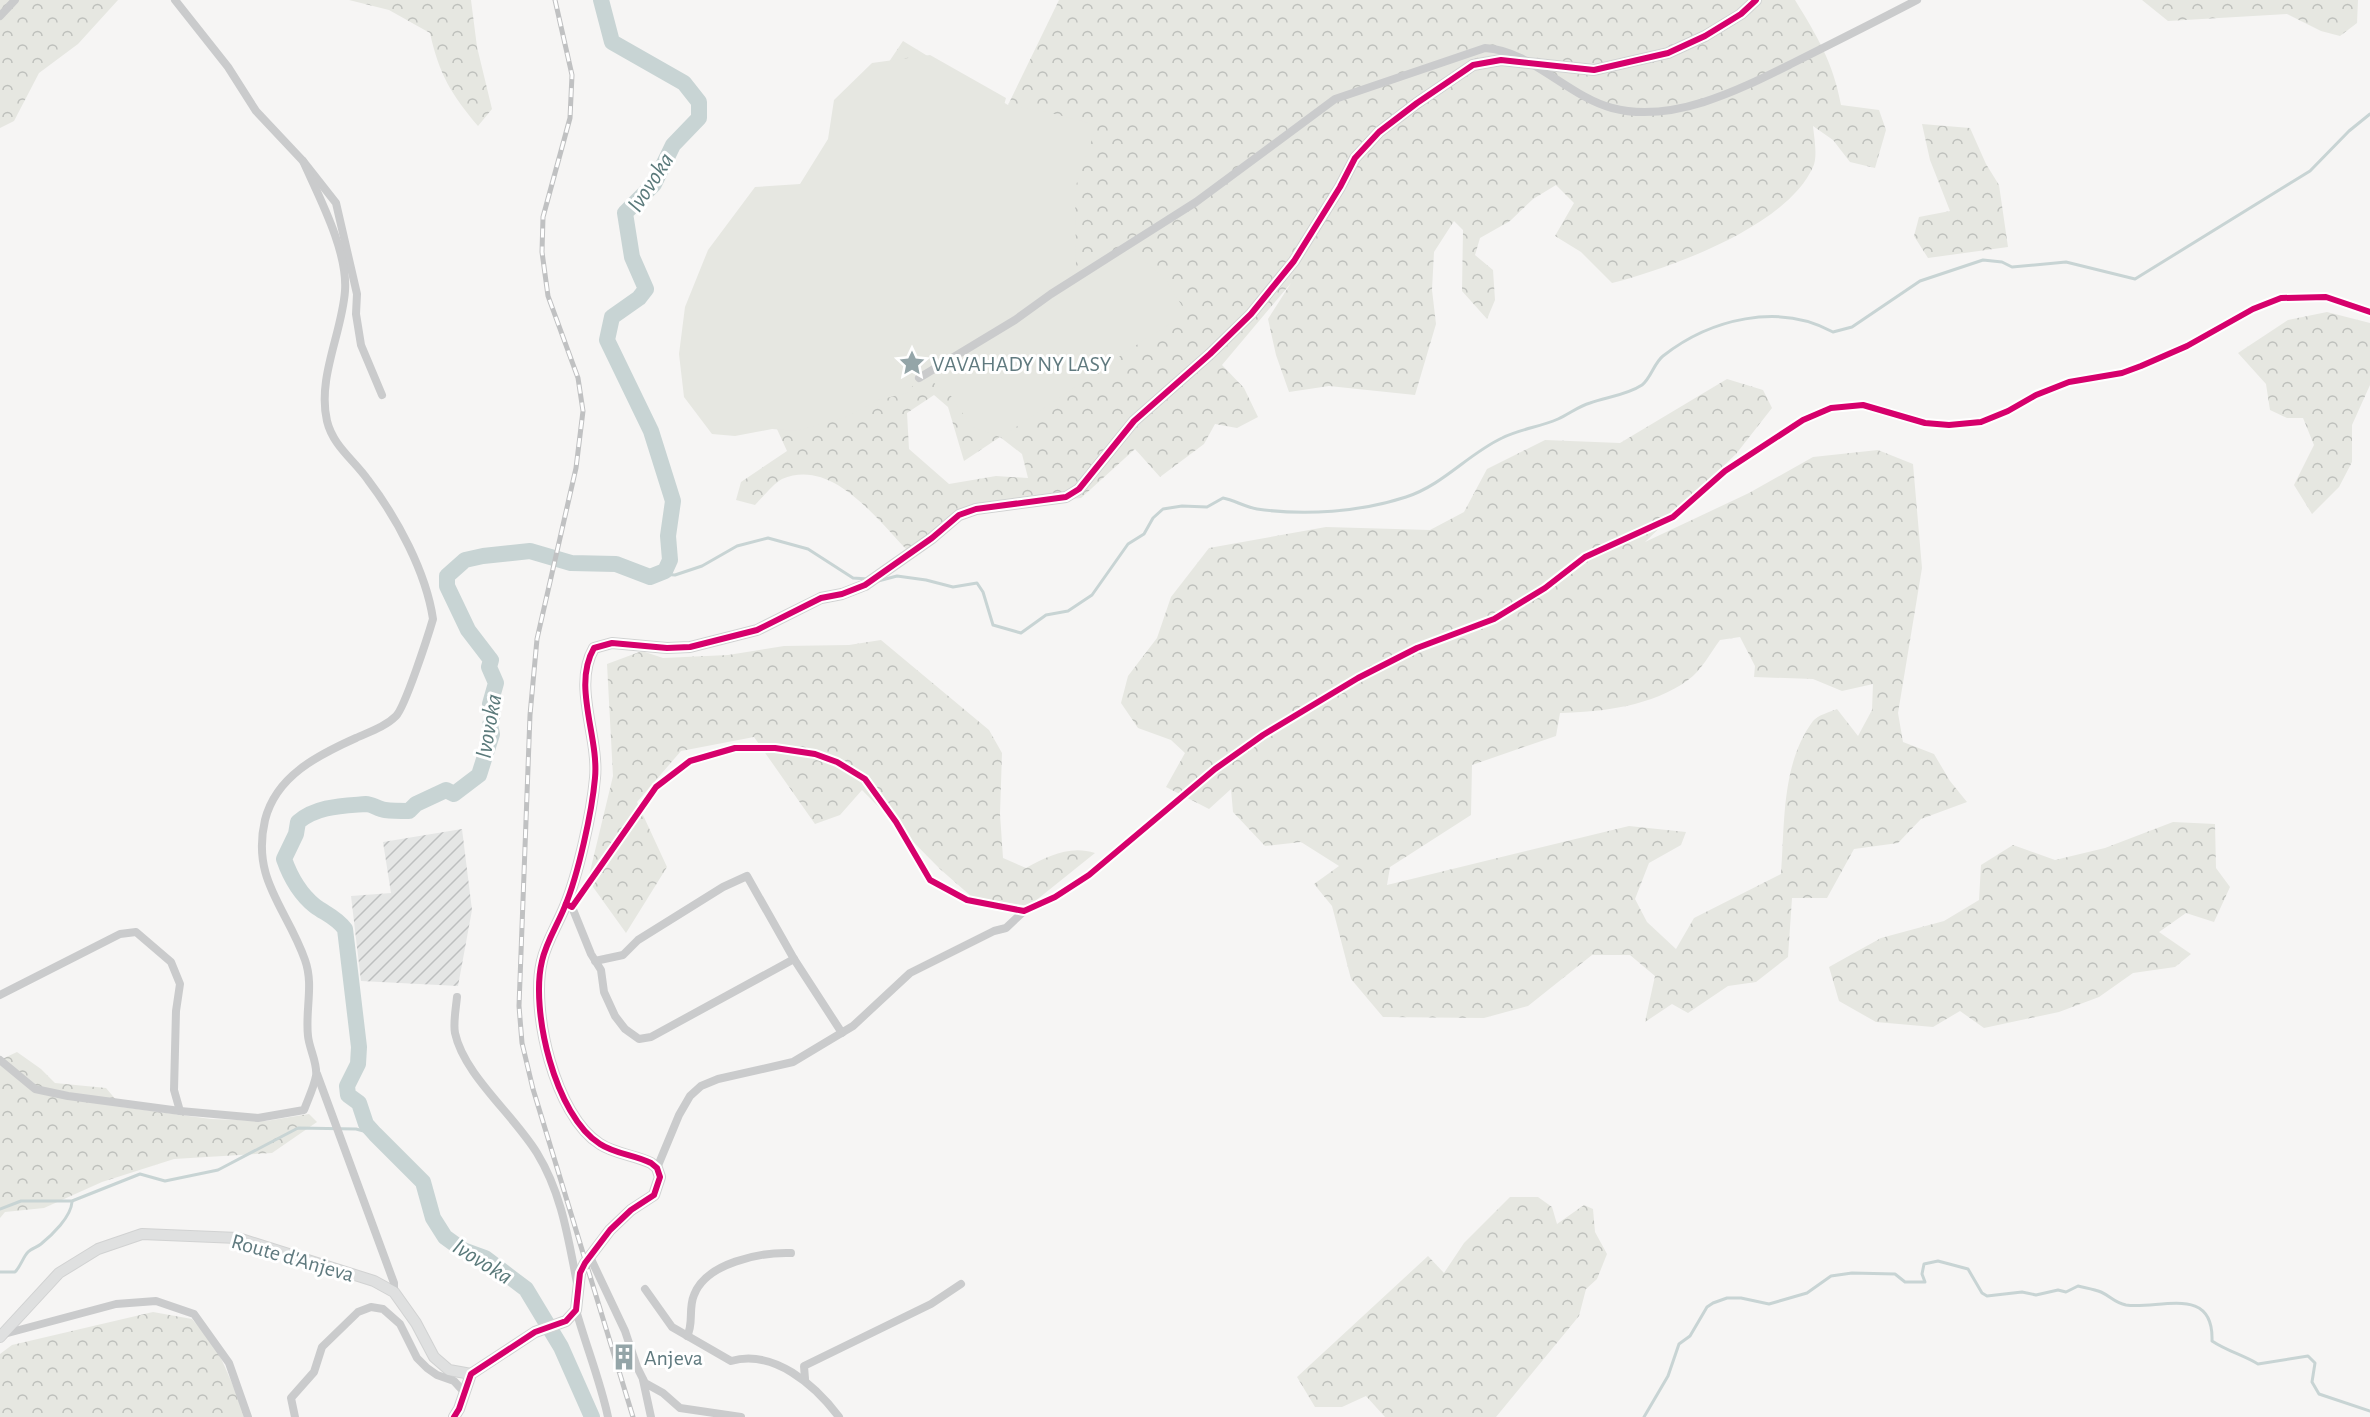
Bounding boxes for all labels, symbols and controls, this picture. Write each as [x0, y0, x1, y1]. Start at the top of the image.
water label: Ivovoka [623, 149, 679, 216]
place icon: VAVAHADY NY LASY [897, 348, 927, 378]
place label: VAVAHADY NY LASY [932, 353, 1112, 375]
water label: Ivovoka [472, 692, 506, 760]
street label: Route d'Anjeva [229, 1230, 357, 1286]
water label: Ivovoka [448, 1234, 516, 1289]
building icon: Anjeva [609, 1342, 639, 1372]
place label: Anjeva [644, 1347, 703, 1369]

